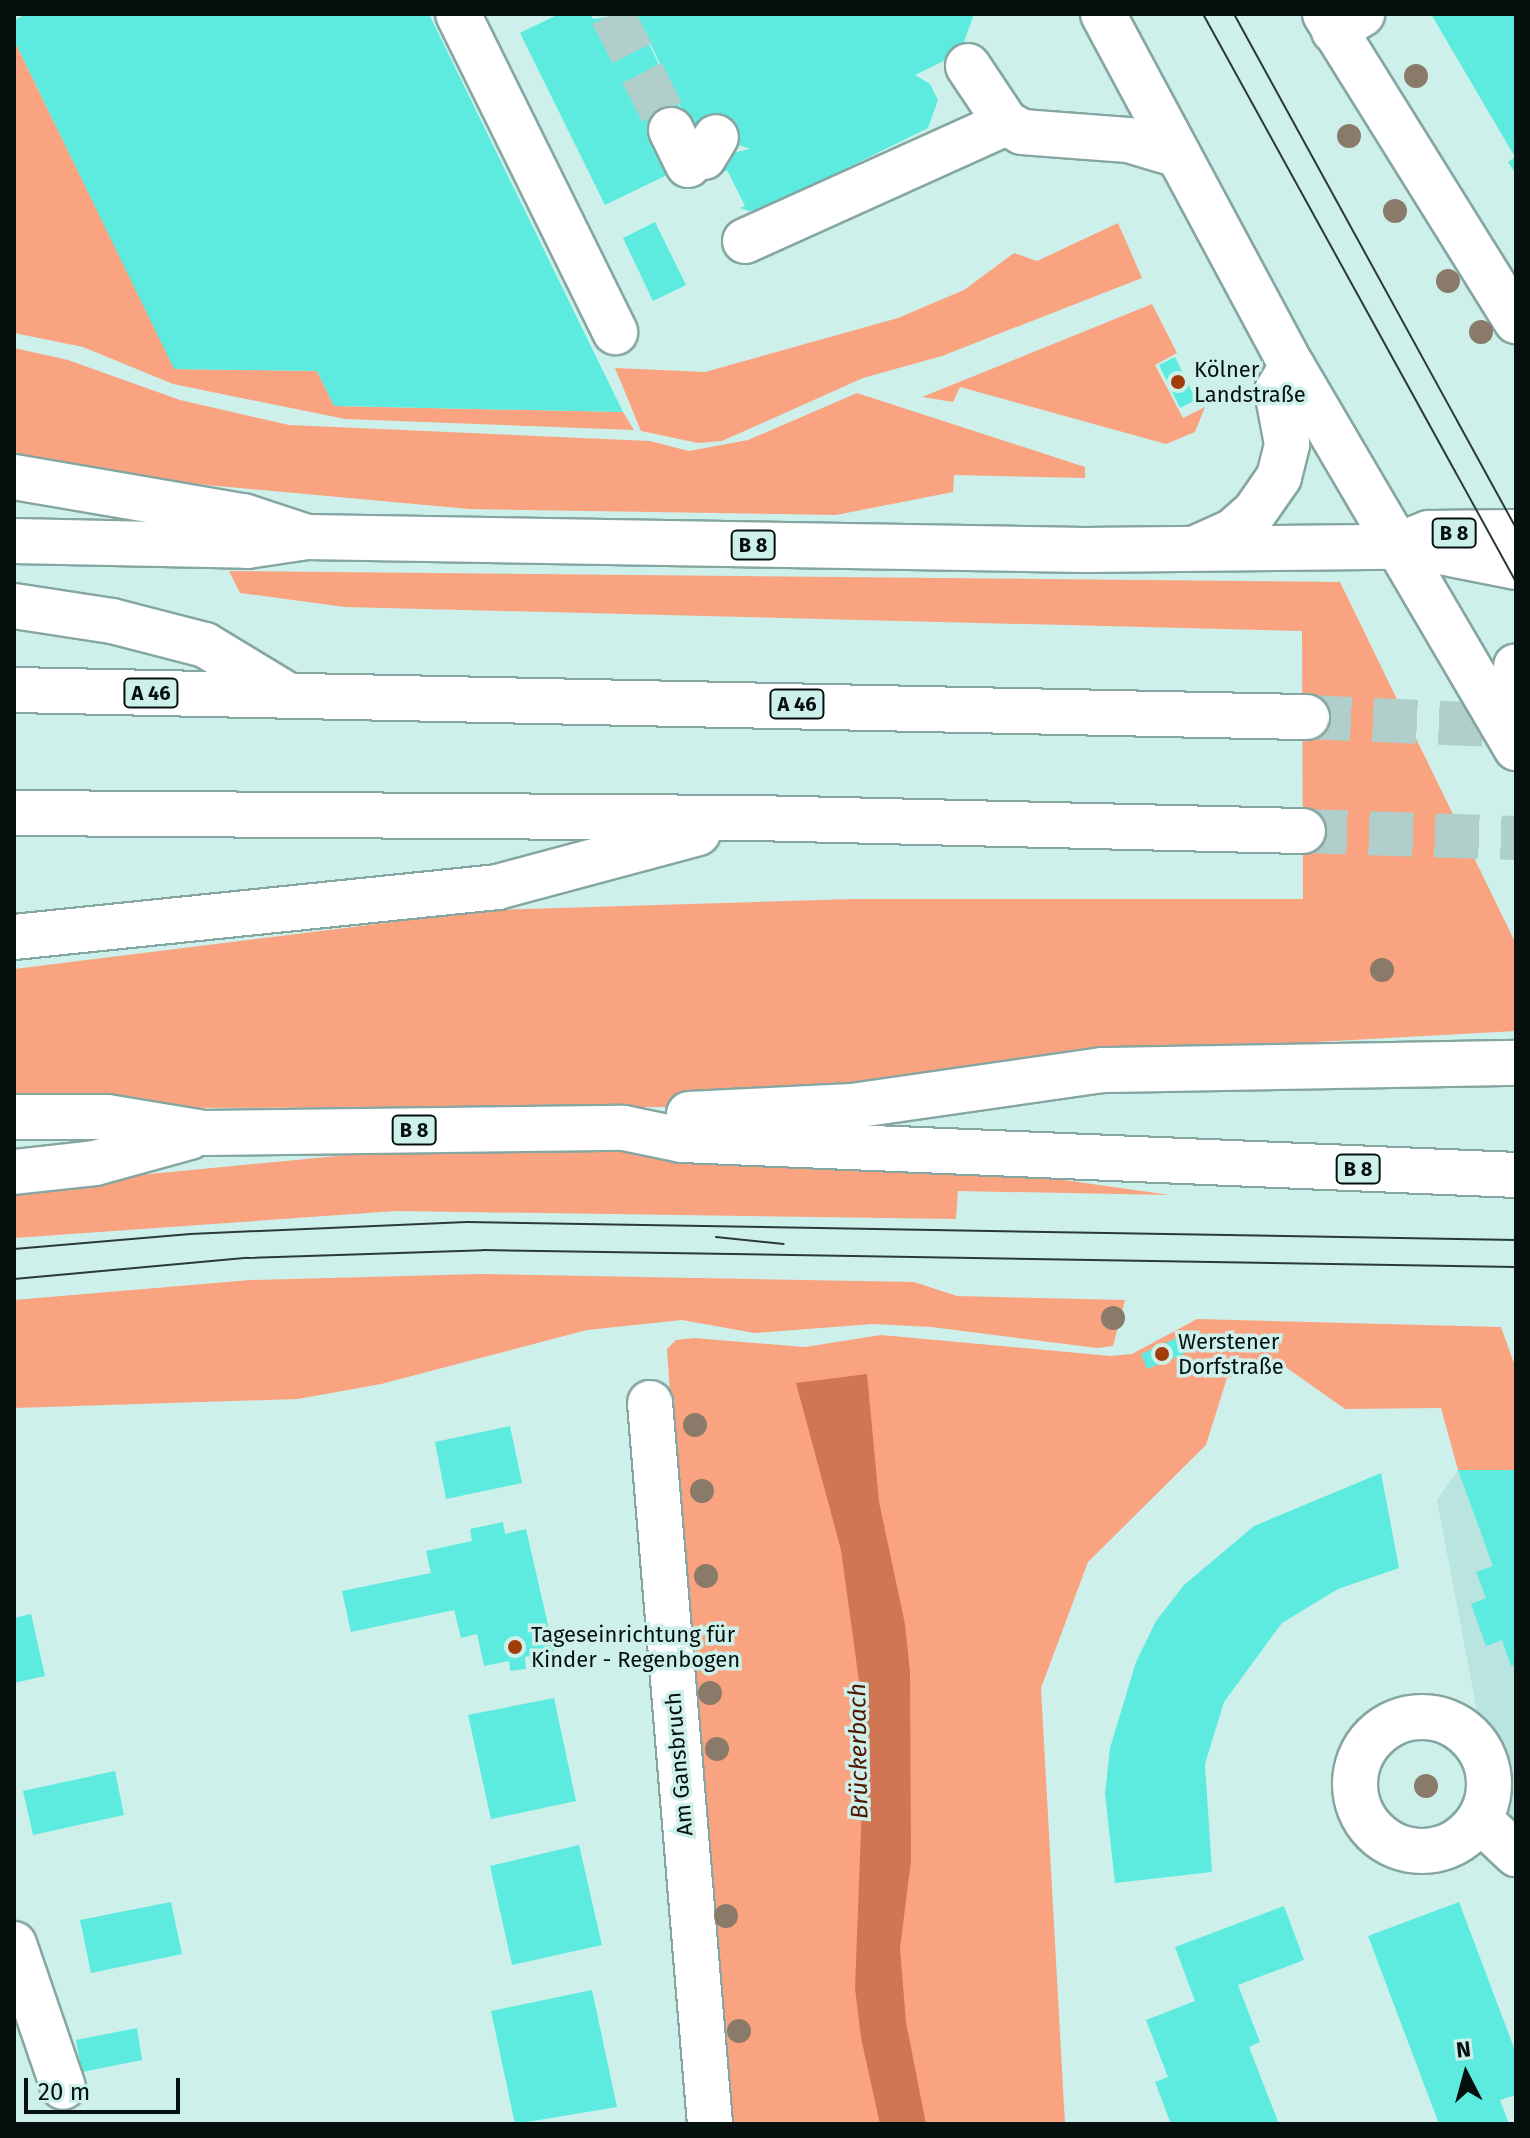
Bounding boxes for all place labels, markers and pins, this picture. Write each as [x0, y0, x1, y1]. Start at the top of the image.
place label: Kölner Landstraße [1194, 356, 1306, 408]
marker: Kölner Landstraße [1169, 373, 1187, 391]
place label: Werstener Dorfstraße [1178, 1328, 1284, 1380]
marker: Werstener Dorfstraße [1153, 1345, 1171, 1363]
place label: Tageseinrichtung für Kinder - Regenbogen [531, 1621, 740, 1672]
marker: Tageseinrichtung für Kinder - Regenbogen [506, 1638, 524, 1656]

